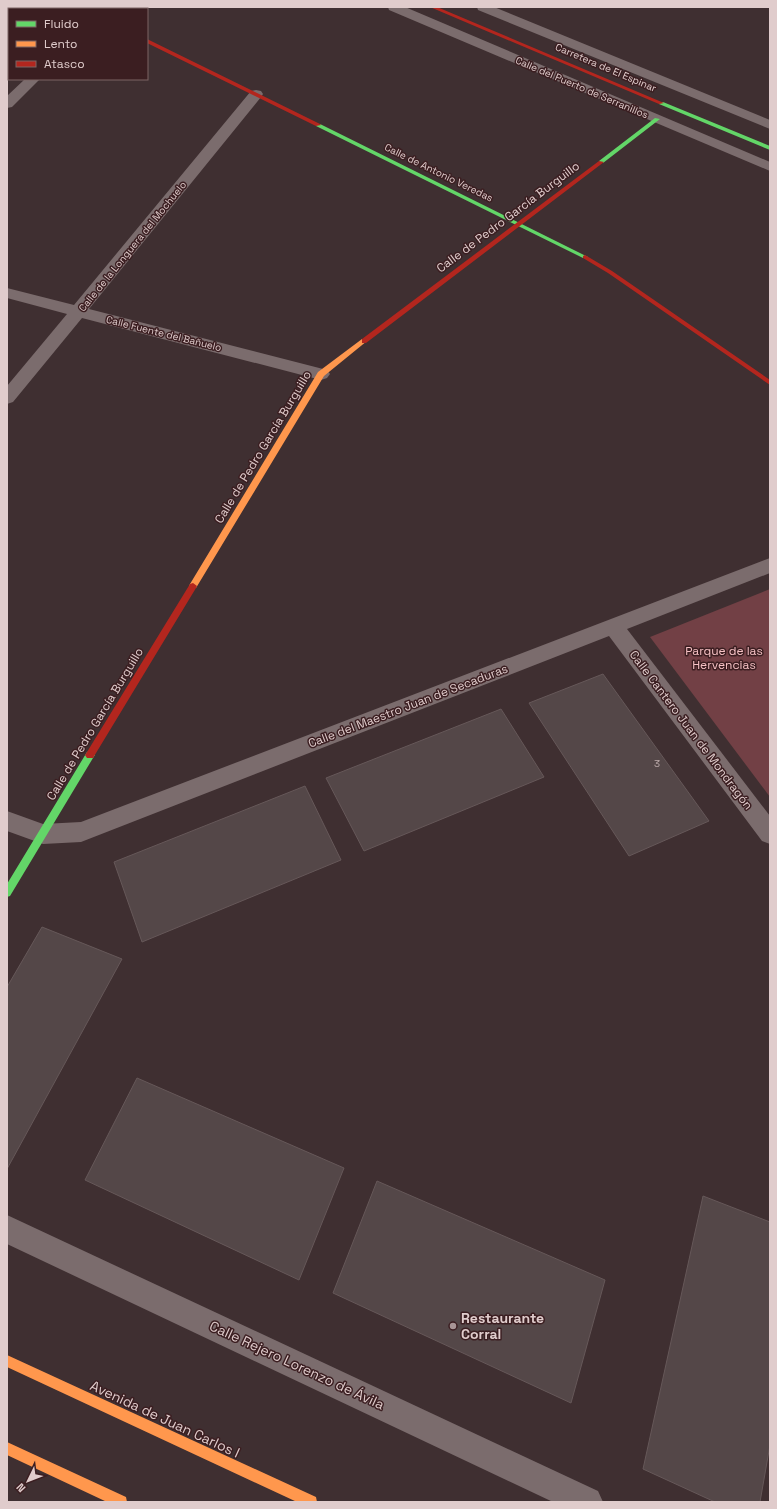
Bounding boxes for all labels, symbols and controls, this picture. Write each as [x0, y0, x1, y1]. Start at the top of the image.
legend [8, 8, 148, 80]
text: Fluido [44, 16, 79, 32]
text: Lento [44, 36, 78, 52]
street label: Carretera de El Espinar [553, 40, 659, 95]
street label: Calle del Puerto de Serranillos [513, 54, 650, 121]
text: Atasco [44, 56, 85, 72]
street label: Calle de Antonio Veredas [382, 140, 495, 204]
street label: Calle de Pedro García Burguillo [433, 158, 583, 276]
street label: Calle de la Longuera del Mochuelo [76, 178, 189, 314]
street label: Calle Fuente del Bañuelo [105, 313, 223, 354]
street label: Calle de Pedro García Burguillo [211, 368, 315, 526]
park label: Parque de las Hervencias [685, 643, 763, 673]
street label: Calle de Pedro García Burguillo [43, 645, 147, 803]
street label: Calle Cantero Juan de Mondragón [626, 647, 756, 813]
street label: Calle del Maestro Juan de Secaduras [306, 660, 510, 752]
house number: 3 [654, 757, 660, 770]
place label: Restaurante Corral [461, 1309, 544, 1343]
street label: Calle Rejero Lorenzo de Ávila [207, 1316, 387, 1414]
marker: Restaurante Corral [448, 1321, 458, 1331]
street label: Avenida de Juan Carlos I [87, 1376, 243, 1462]
north arrow [8, 1461, 48, 1501]
text: N [13, 1480, 28, 1495]

